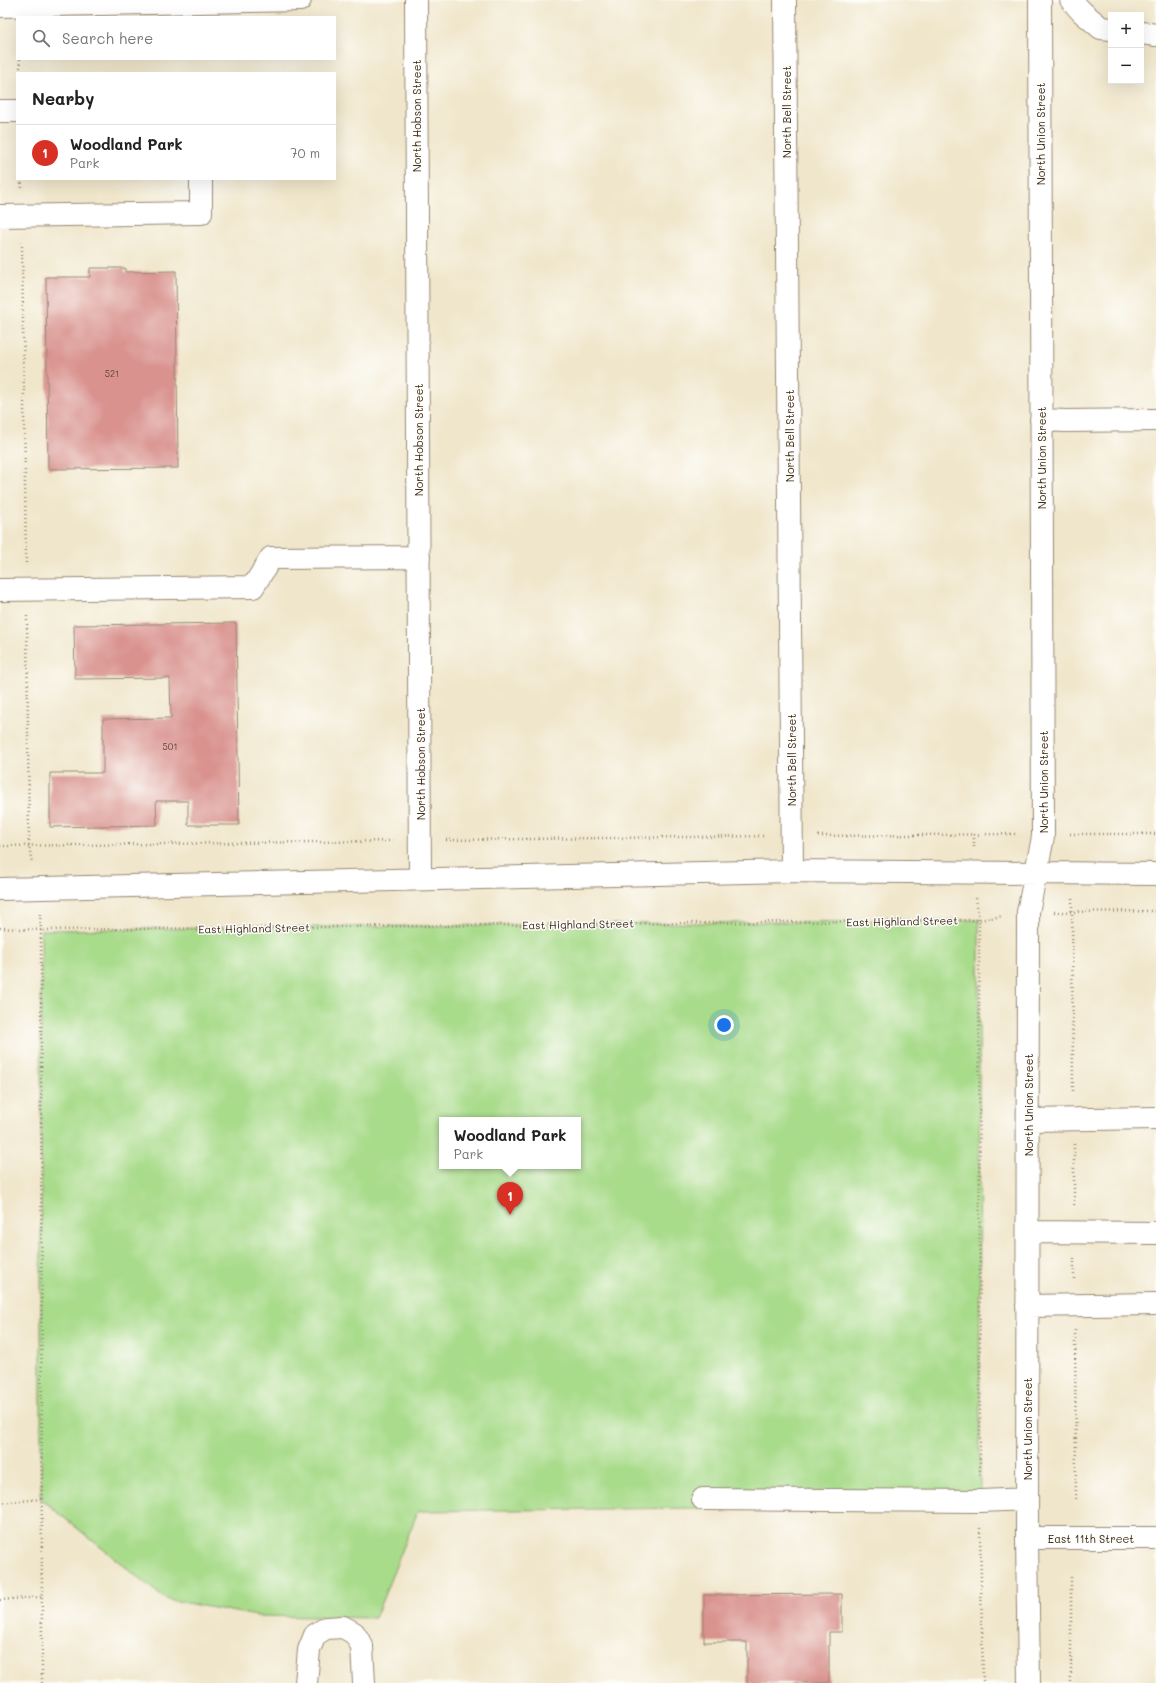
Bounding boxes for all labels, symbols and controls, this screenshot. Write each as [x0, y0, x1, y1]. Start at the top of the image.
map controls [1108, 12, 1144, 84]
button: + [1108, 12, 1144, 48]
search box [16, 16, 336, 60]
icon: search [30, 27, 52, 49]
text: Search here [62, 28, 153, 48]
button: − [1108, 48, 1144, 84]
street label: North Hobson Street [409, 60, 424, 172]
street label: North Bell Street [779, 66, 794, 158]
street label: North Union Street [1033, 83, 1048, 185]
text: Nearby [32, 87, 94, 109]
text: Woodland Park [70, 134, 183, 154]
text: 1 [42, 144, 48, 161]
text: 70 m [290, 144, 320, 161]
text: Park [70, 154, 99, 171]
house number: 521 [105, 368, 119, 379]
street label: North Hobson Street [411, 384, 426, 496]
street label: North Bell Street [782, 390, 797, 482]
street label: North Union Street [1034, 407, 1049, 509]
street label: North Hobson Street [413, 708, 428, 820]
street label: North Bell Street [784, 714, 799, 806]
street label: North Union Street [1036, 731, 1051, 833]
house number: 501 [163, 741, 177, 752]
street label: East Highland Street [846, 913, 958, 929]
street label: East Highland Street [522, 916, 634, 932]
street label: East Highland Street [198, 920, 310, 936]
your location [714, 1015, 734, 1035]
street label: North Union Street [1021, 1054, 1036, 1156]
popup [439, 1117, 581, 1169]
text: Woodland Park [454, 1125, 566, 1145]
text: Park [454, 1145, 483, 1162]
pin: 1 [497, 1182, 523, 1215]
street label: North Union Street [1020, 1378, 1035, 1480]
street label: East 11th Street [1048, 1531, 1134, 1546]

